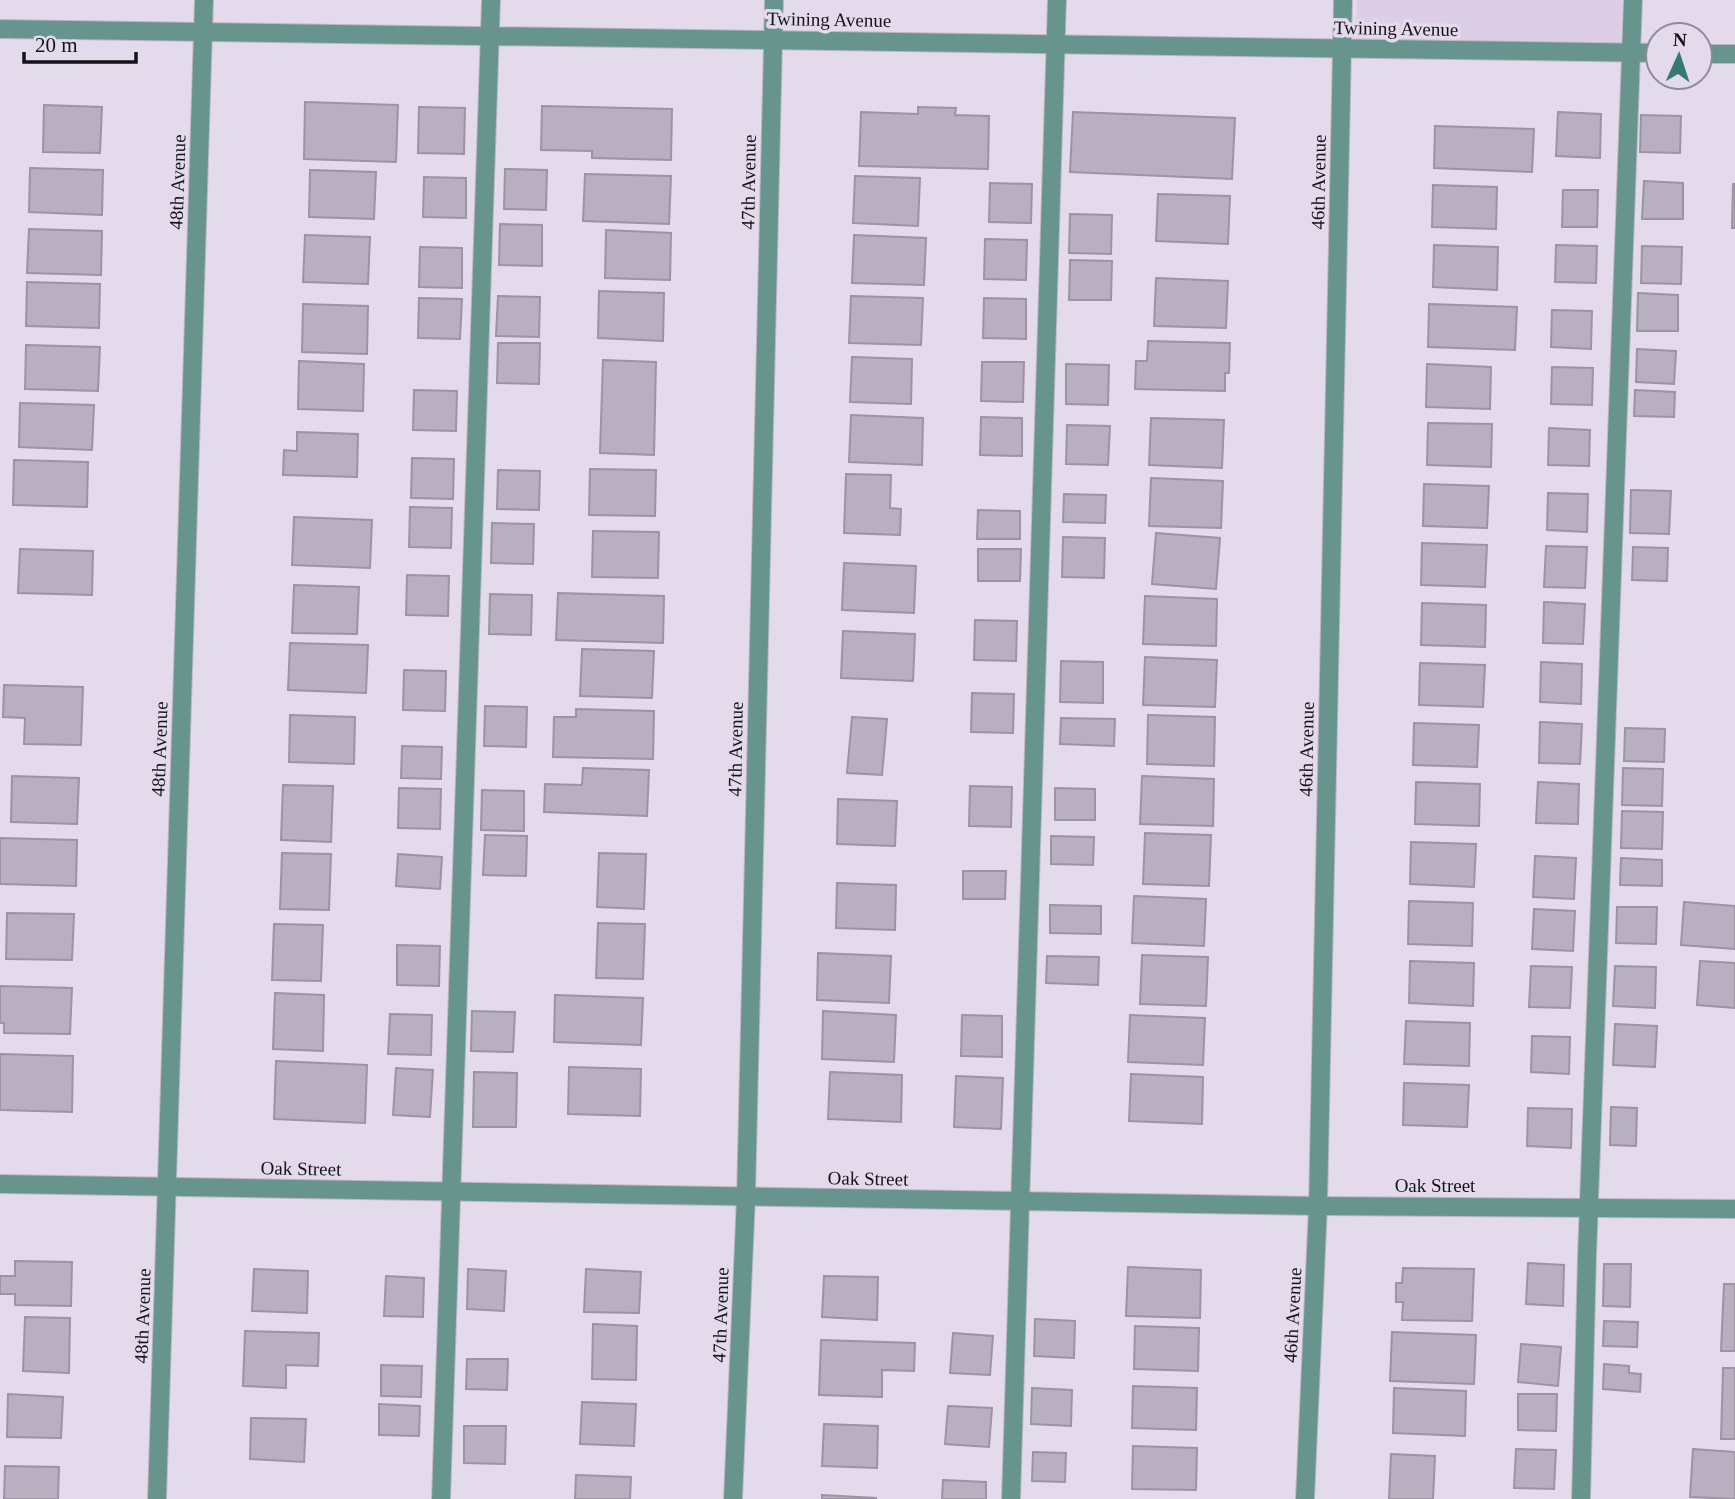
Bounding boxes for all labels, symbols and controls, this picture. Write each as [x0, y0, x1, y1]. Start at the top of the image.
street label: Twining Avenue [767, 8, 891, 31]
street label: Twining Avenue [1334, 17, 1458, 40]
scale bar [24, 21, 136, 65]
north arrow [1644, 21, 1714, 91]
text: N [1672, 29, 1688, 50]
text: 20 m [35, 33, 78, 57]
street label: 48th Avenue [165, 134, 190, 230]
street label: 47th Avenue [737, 134, 760, 230]
street label: 46th Avenue [1307, 134, 1330, 230]
street label: 48th Avenue [147, 701, 172, 797]
street label: 47th Avenue [724, 701, 747, 797]
street label: 46th Avenue [1295, 701, 1318, 797]
street label: Oak Street [260, 1157, 342, 1180]
street label: Oak Street [827, 1167, 909, 1190]
street label: Oak Street [1395, 1175, 1476, 1196]
street label: 47th Avenue [708, 1267, 733, 1363]
street label: 46th Avenue [1280, 1267, 1305, 1363]
street label: 48th Avenue [130, 1268, 155, 1364]

